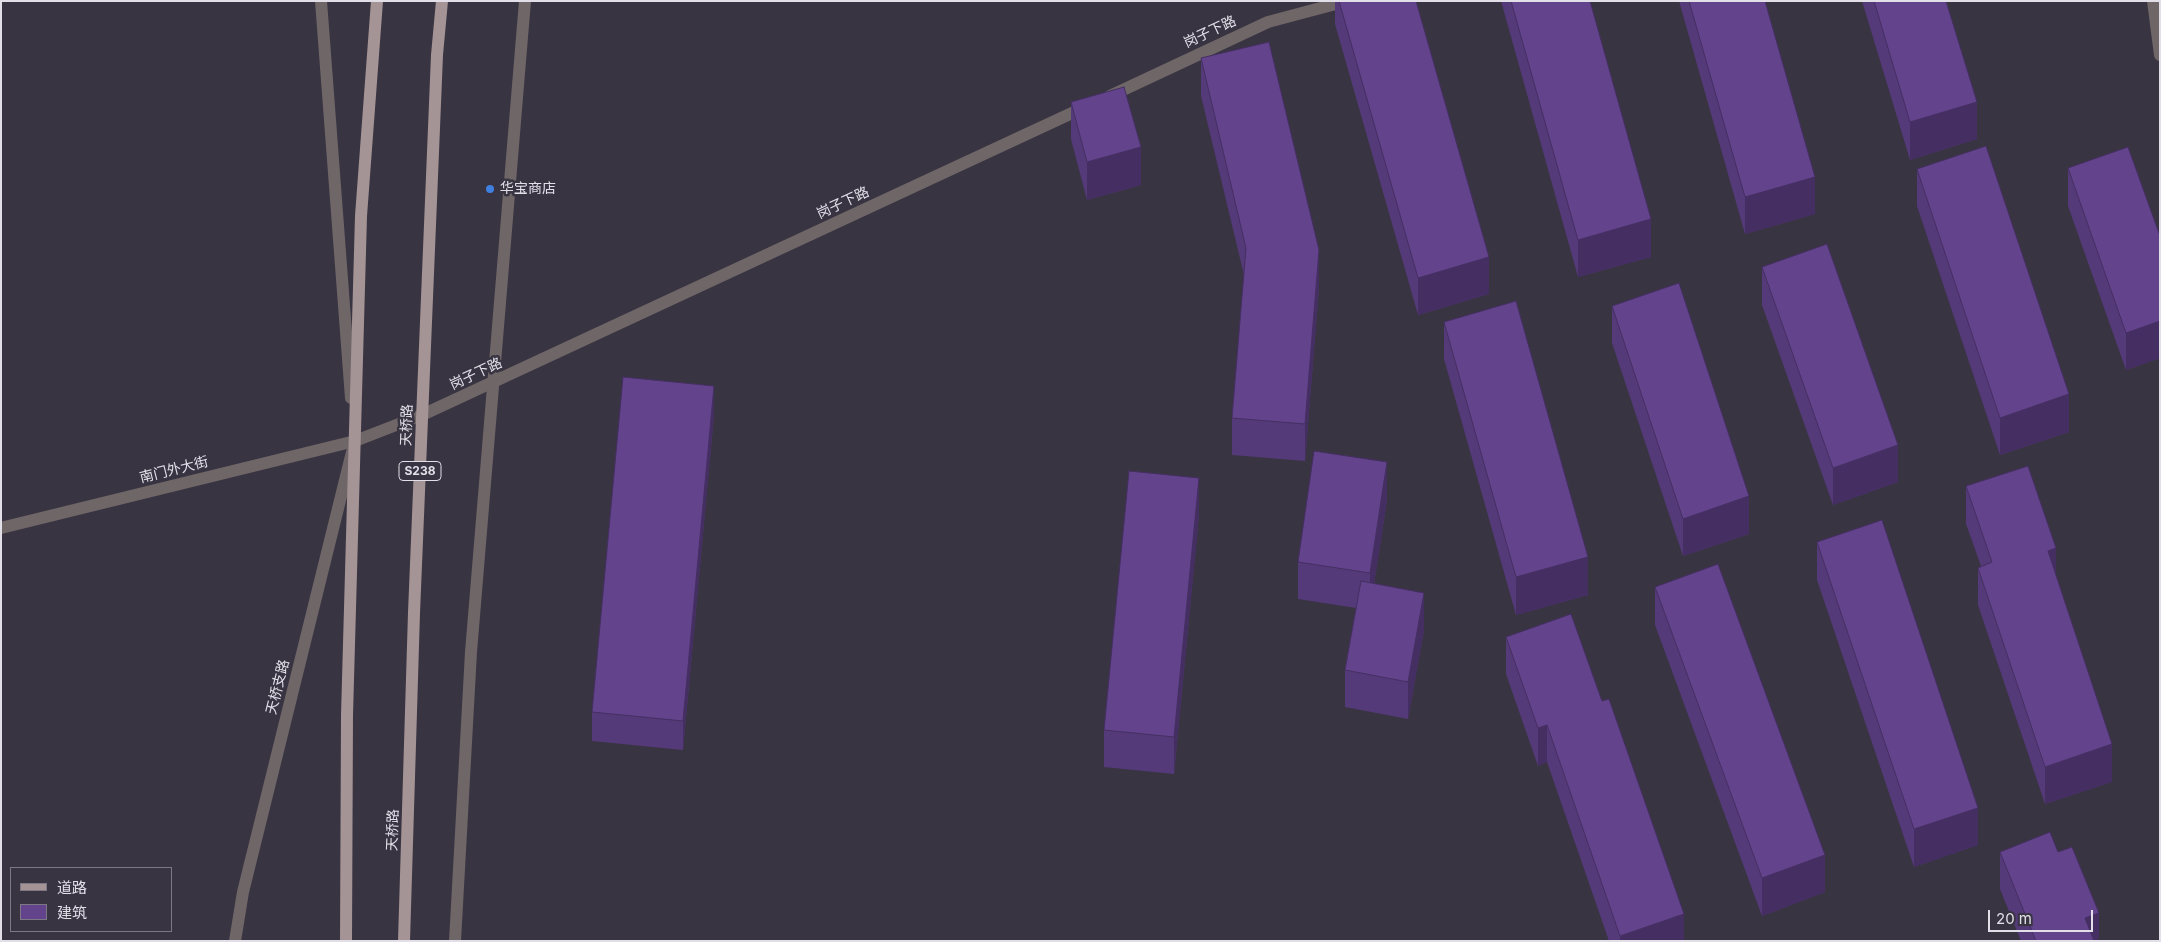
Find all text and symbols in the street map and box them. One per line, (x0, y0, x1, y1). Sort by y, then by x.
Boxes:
street label: 岗子下路 (1181, 13, 1239, 51)
place label: 华宝商店 (500, 181, 556, 197)
marker: 华宝商店 (484, 183, 496, 195)
street label: 岗子下路 (814, 184, 872, 222)
street label: 岗子下路 (447, 355, 505, 393)
street label: 天桥路 (398, 404, 416, 446)
street label: 南门外大街 (138, 453, 210, 487)
road number: S238 (399, 462, 441, 481)
street label: 天桥支路 (263, 658, 293, 716)
street label: 天桥路 (384, 809, 402, 851)
legend (10, 867, 172, 932)
text: 道路 (57, 878, 87, 897)
scale bar (1991, 900, 2096, 932)
text: 建筑 (57, 903, 87, 922)
text: 20 m (1996, 909, 2032, 928)

